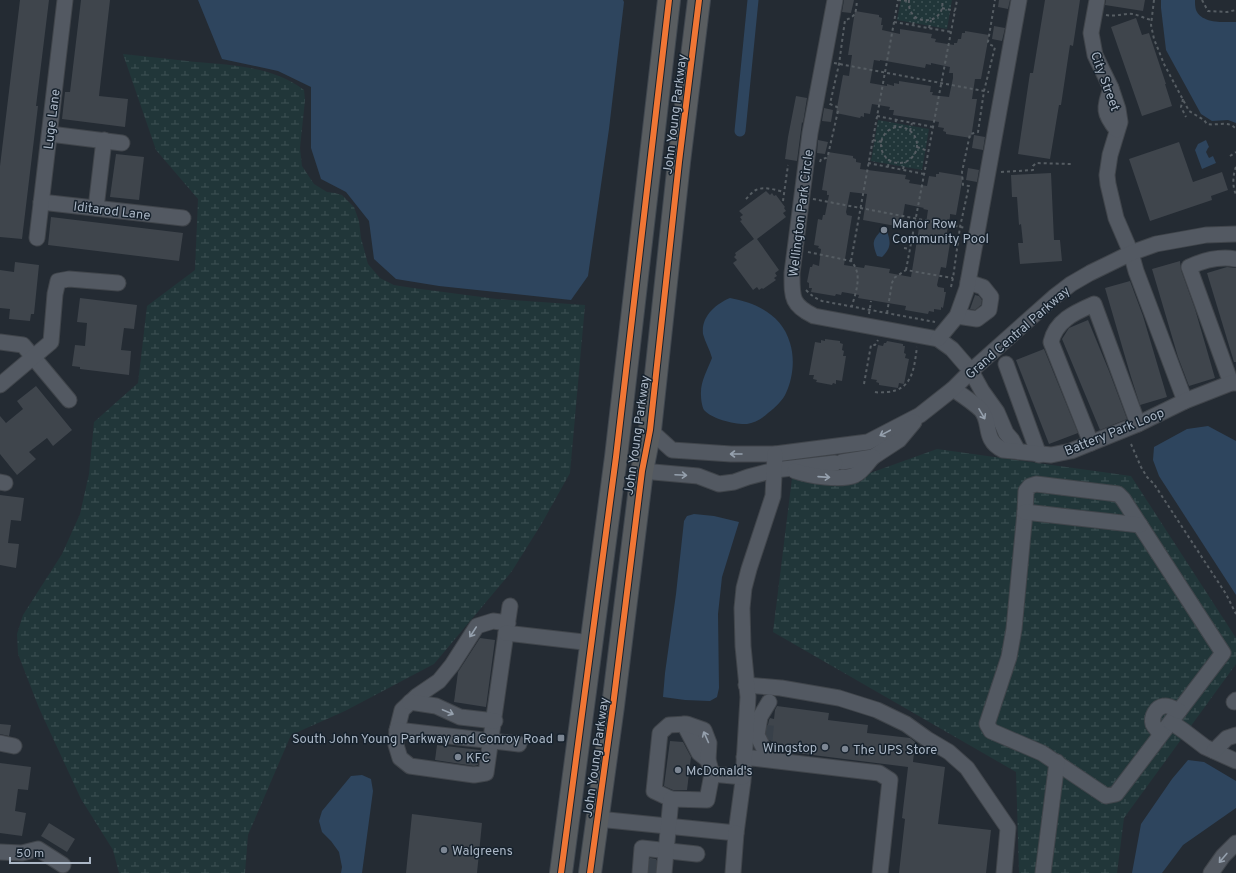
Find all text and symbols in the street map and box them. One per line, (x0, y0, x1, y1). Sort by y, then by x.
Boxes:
street label: City Street (1086, 50, 1122, 114)
street label: John Young Parkway (661, 53, 691, 175)
street label: Luge Lane (41, 88, 65, 150)
street label: Wellington Park Circle (786, 149, 818, 278)
street label: Iditarod Lane (72, 199, 151, 225)
place label: Manor Row Community Pool (892, 217, 989, 248)
marker: Manor Row Community Pool (879, 225, 889, 235)
street label: Grand Central Parkway (963, 284, 1074, 383)
street label: John Young Parkway (622, 374, 654, 496)
street label: Battery Park Loop (1063, 406, 1167, 460)
one-way arrow (978, 408, 986, 420)
one-way arrow (880, 430, 892, 437)
one-way arrow (730, 450, 743, 458)
one-way arrow (674, 471, 687, 478)
one-way arrow (817, 473, 830, 480)
one-way arrow (469, 626, 477, 637)
street label: John Young Parkway (581, 696, 613, 818)
one-way arrow (441, 708, 453, 716)
one-way arrow (702, 731, 709, 743)
place label: South John Young Parkway and Conroy Road (292, 732, 553, 748)
marker: South John Young Parkway and Conroy Road (556, 733, 566, 743)
place label: Wingstop (763, 741, 817, 757)
marker: Wingstop (820, 742, 830, 752)
place label: The UPS Store (853, 743, 937, 759)
marker: The UPS Store (840, 744, 850, 754)
place label: KFC (466, 751, 490, 767)
marker: KFC (453, 752, 463, 762)
place label: McDonald's (686, 764, 753, 780)
marker: McDonald's (673, 765, 683, 775)
scale bar (10, 839, 90, 865)
place label: Walgreens (452, 844, 513, 860)
marker: Walgreens (439, 845, 449, 855)
text: 50 m (16, 846, 44, 862)
one-way arrow (1218, 852, 1227, 863)

